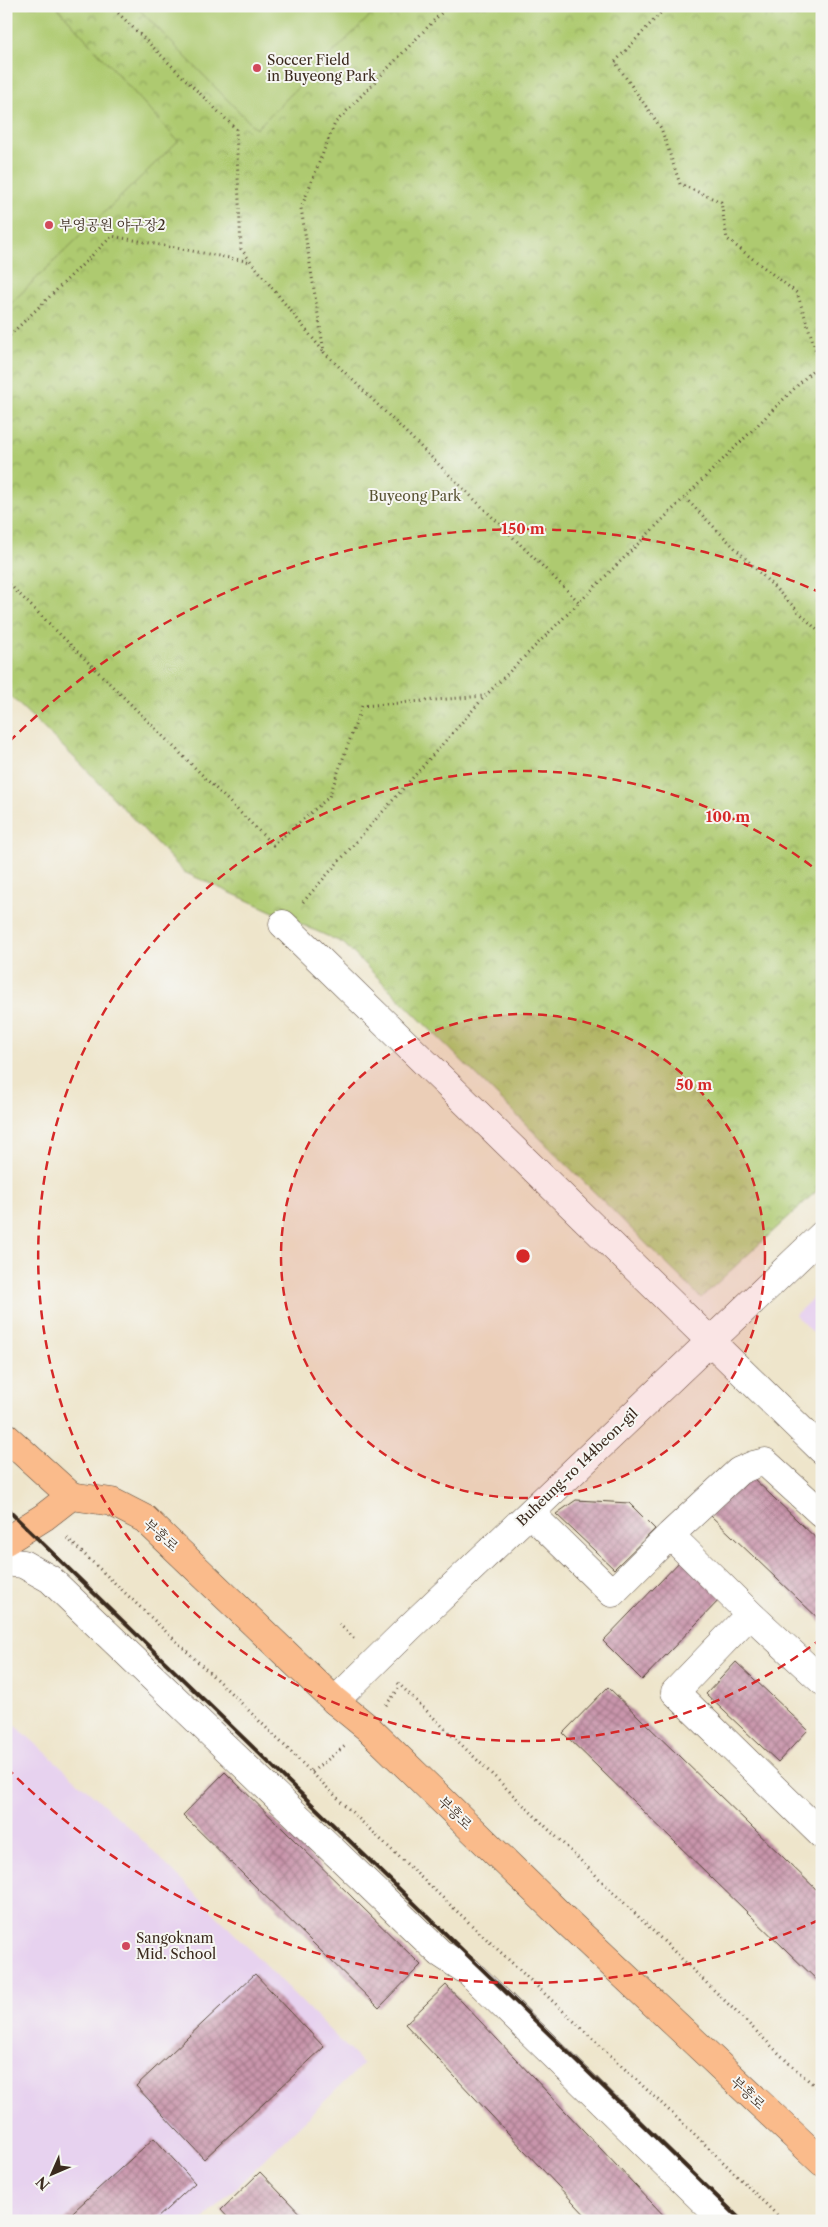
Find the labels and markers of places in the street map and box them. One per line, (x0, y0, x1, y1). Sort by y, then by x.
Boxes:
place label: Soccer Field in Buyeong Park (267, 51, 377, 85)
marker: Soccer Field in Buyeong Park (251, 62, 263, 74)
place label: 부영공원 야구장2 (59, 216, 165, 234)
marker: 부영공원 야구장2 (43, 219, 55, 231)
centre of rings (514, 1247, 532, 1265)
place label: Sangoknam Mid. School (136, 1929, 216, 1963)
marker: Sangoknam Mid. School (120, 1940, 132, 1952)

